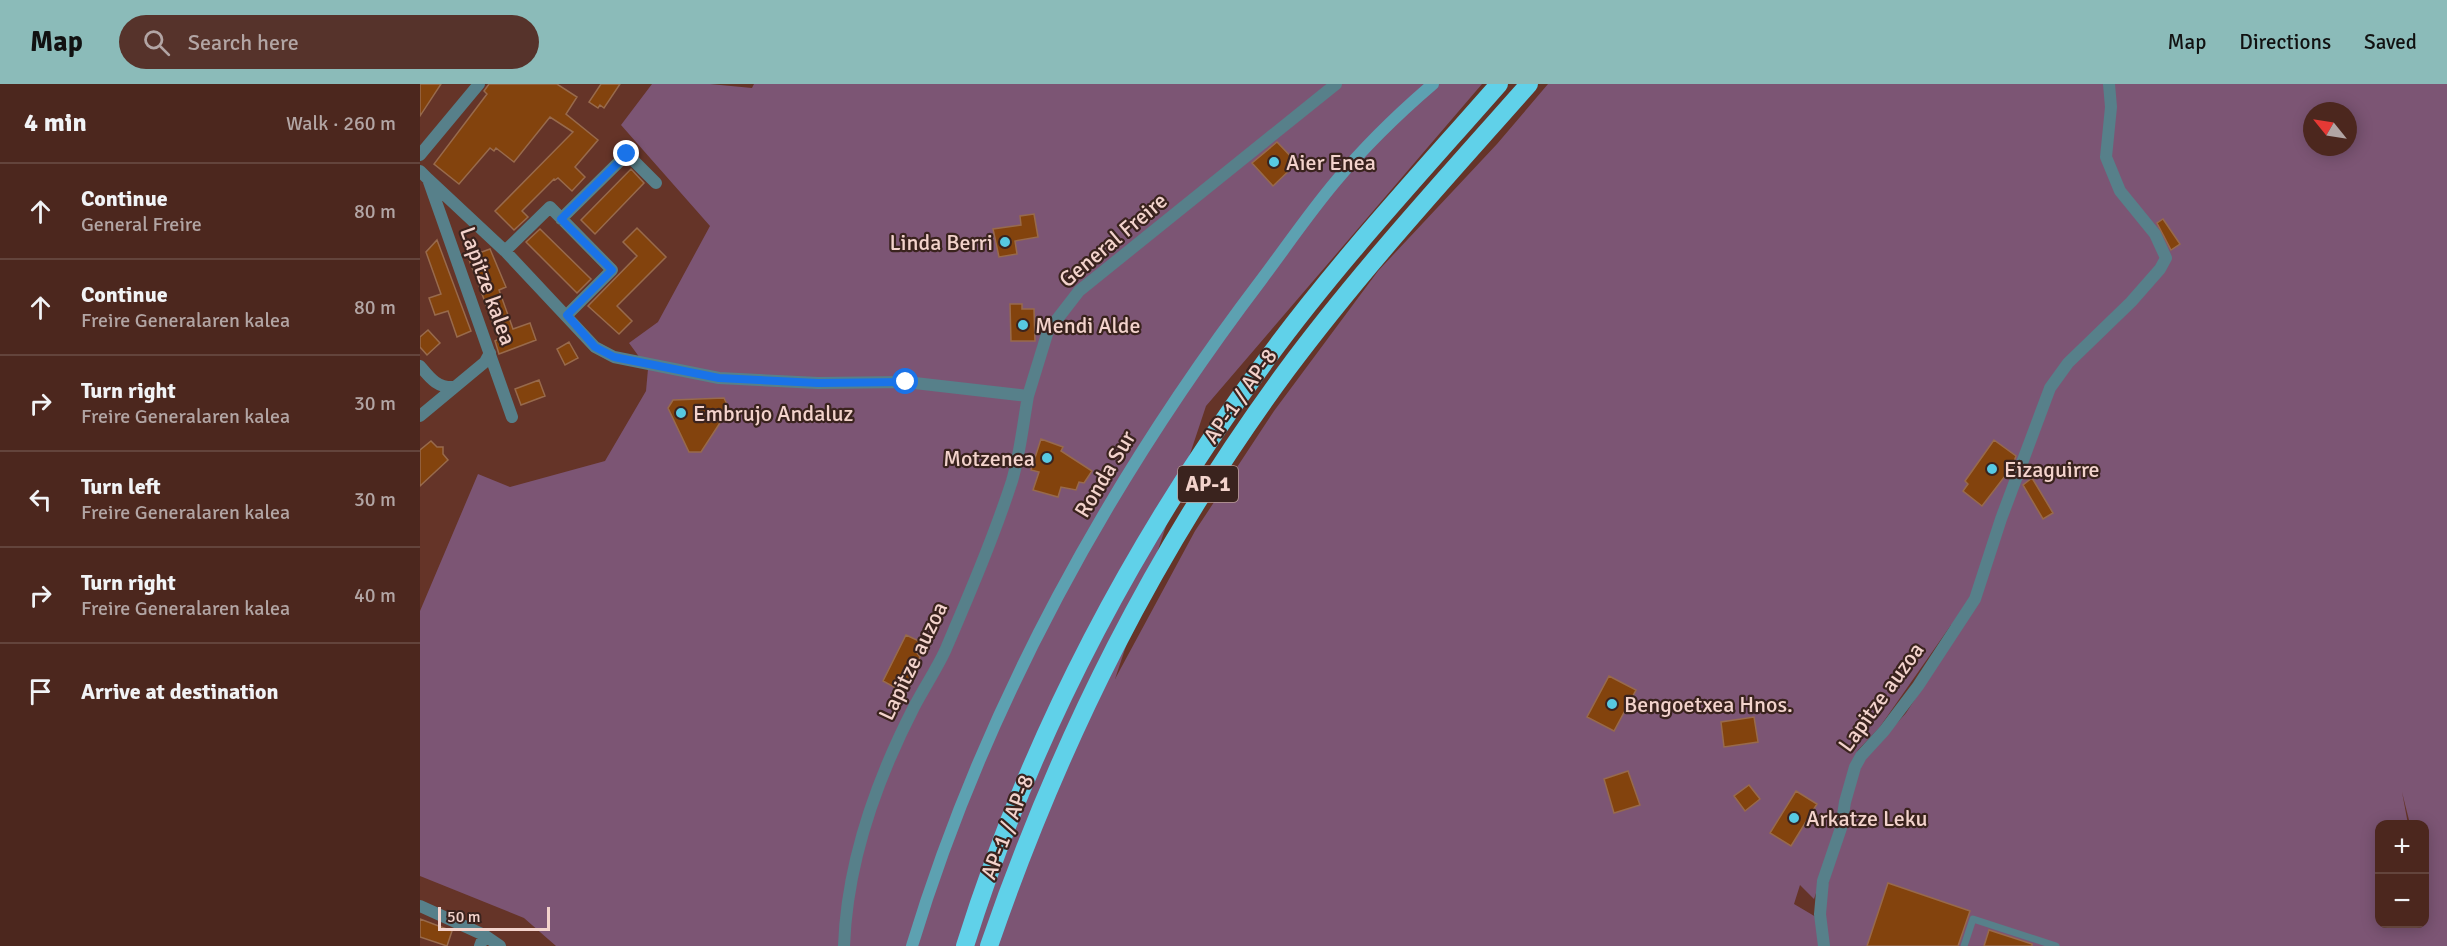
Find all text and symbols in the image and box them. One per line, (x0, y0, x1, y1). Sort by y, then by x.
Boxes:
search box (119, 15, 539, 69)
text: Map (30, 25, 83, 59)
icon: search (140, 26, 173, 59)
text: Search here (188, 29, 299, 56)
text: Map (2168, 29, 2206, 55)
text: Directions (2239, 29, 2331, 55)
text: Saved (2364, 29, 2417, 55)
north arrow (2303, 102, 2357, 156)
text: 4 min (24, 107, 87, 139)
text: Walk · 260 m (286, 111, 396, 136)
route end (613, 140, 639, 166)
place label: Aier Enea (1286, 149, 1376, 176)
marker: Aier Enea (1267, 155, 1281, 169)
text: Continue (81, 185, 168, 212)
street label: General Freire (1053, 187, 1173, 293)
icon: ahead (24, 195, 57, 228)
text: 80 m (354, 199, 396, 224)
text: General Freire (81, 212, 202, 237)
street label: Lapitze kalea (454, 223, 522, 349)
place label: Linda Berri (889, 229, 993, 256)
marker: Linda Berri (998, 235, 1012, 249)
text: Continue (81, 281, 168, 308)
icon: ahead (24, 291, 57, 324)
text: 80 m (354, 295, 396, 320)
text: Freire Generalaren kalea (81, 308, 290, 333)
place label: Mendi Alde (1035, 312, 1140, 339)
marker: Mendi Alde (1016, 318, 1030, 332)
street label: AP-1 / AP-8 (1197, 343, 1283, 449)
route start (892, 368, 918, 394)
text: Turn right (81, 377, 176, 404)
icon: right (24, 387, 57, 420)
text: 30 m (354, 391, 396, 416)
place label: Embrujo Andaluz (693, 400, 854, 427)
text: Freire Generalaren kalea (81, 404, 290, 429)
marker: Embrujo Andaluz (674, 406, 688, 420)
street label: Ronda Sur (1069, 426, 1141, 522)
place label: Motzenea (943, 445, 1035, 472)
marker: Motzenea (1040, 451, 1054, 465)
place label: Eizaguirre (2004, 456, 2100, 483)
marker: Eizaguirre (1985, 462, 1999, 476)
road number: AP-1 (1178, 466, 1238, 502)
text: Turn left (81, 473, 161, 500)
icon: left (24, 483, 57, 516)
text: 30 m (354, 487, 396, 512)
text: Freire Generalaren kalea (81, 500, 290, 525)
text: Turn right (81, 569, 176, 596)
icon: right (24, 579, 57, 612)
text: 40 m (354, 583, 396, 608)
text: Freire Generalaren kalea (81, 596, 290, 621)
street label: Lapitze auzoa (873, 597, 953, 725)
street label: Lapitze auzoa (1832, 637, 1930, 757)
icon: arrive (24, 675, 57, 708)
text: Arrive at destination (81, 678, 278, 705)
place label: Bengoetxea Hnos. (1624, 691, 1793, 718)
marker: Bengoetxea Hnos. (1605, 697, 1619, 711)
street label: AP-1 / AP-8 (975, 771, 1039, 883)
place label: Arkatze Leku (1806, 805, 1928, 832)
marker: Arkatze Leku (1787, 811, 1801, 825)
map controls (2375, 820, 2429, 928)
button: + (2375, 820, 2429, 874)
button: − (2375, 874, 2429, 928)
scale bar (438, 904, 550, 932)
text: 50 m (447, 907, 481, 927)

